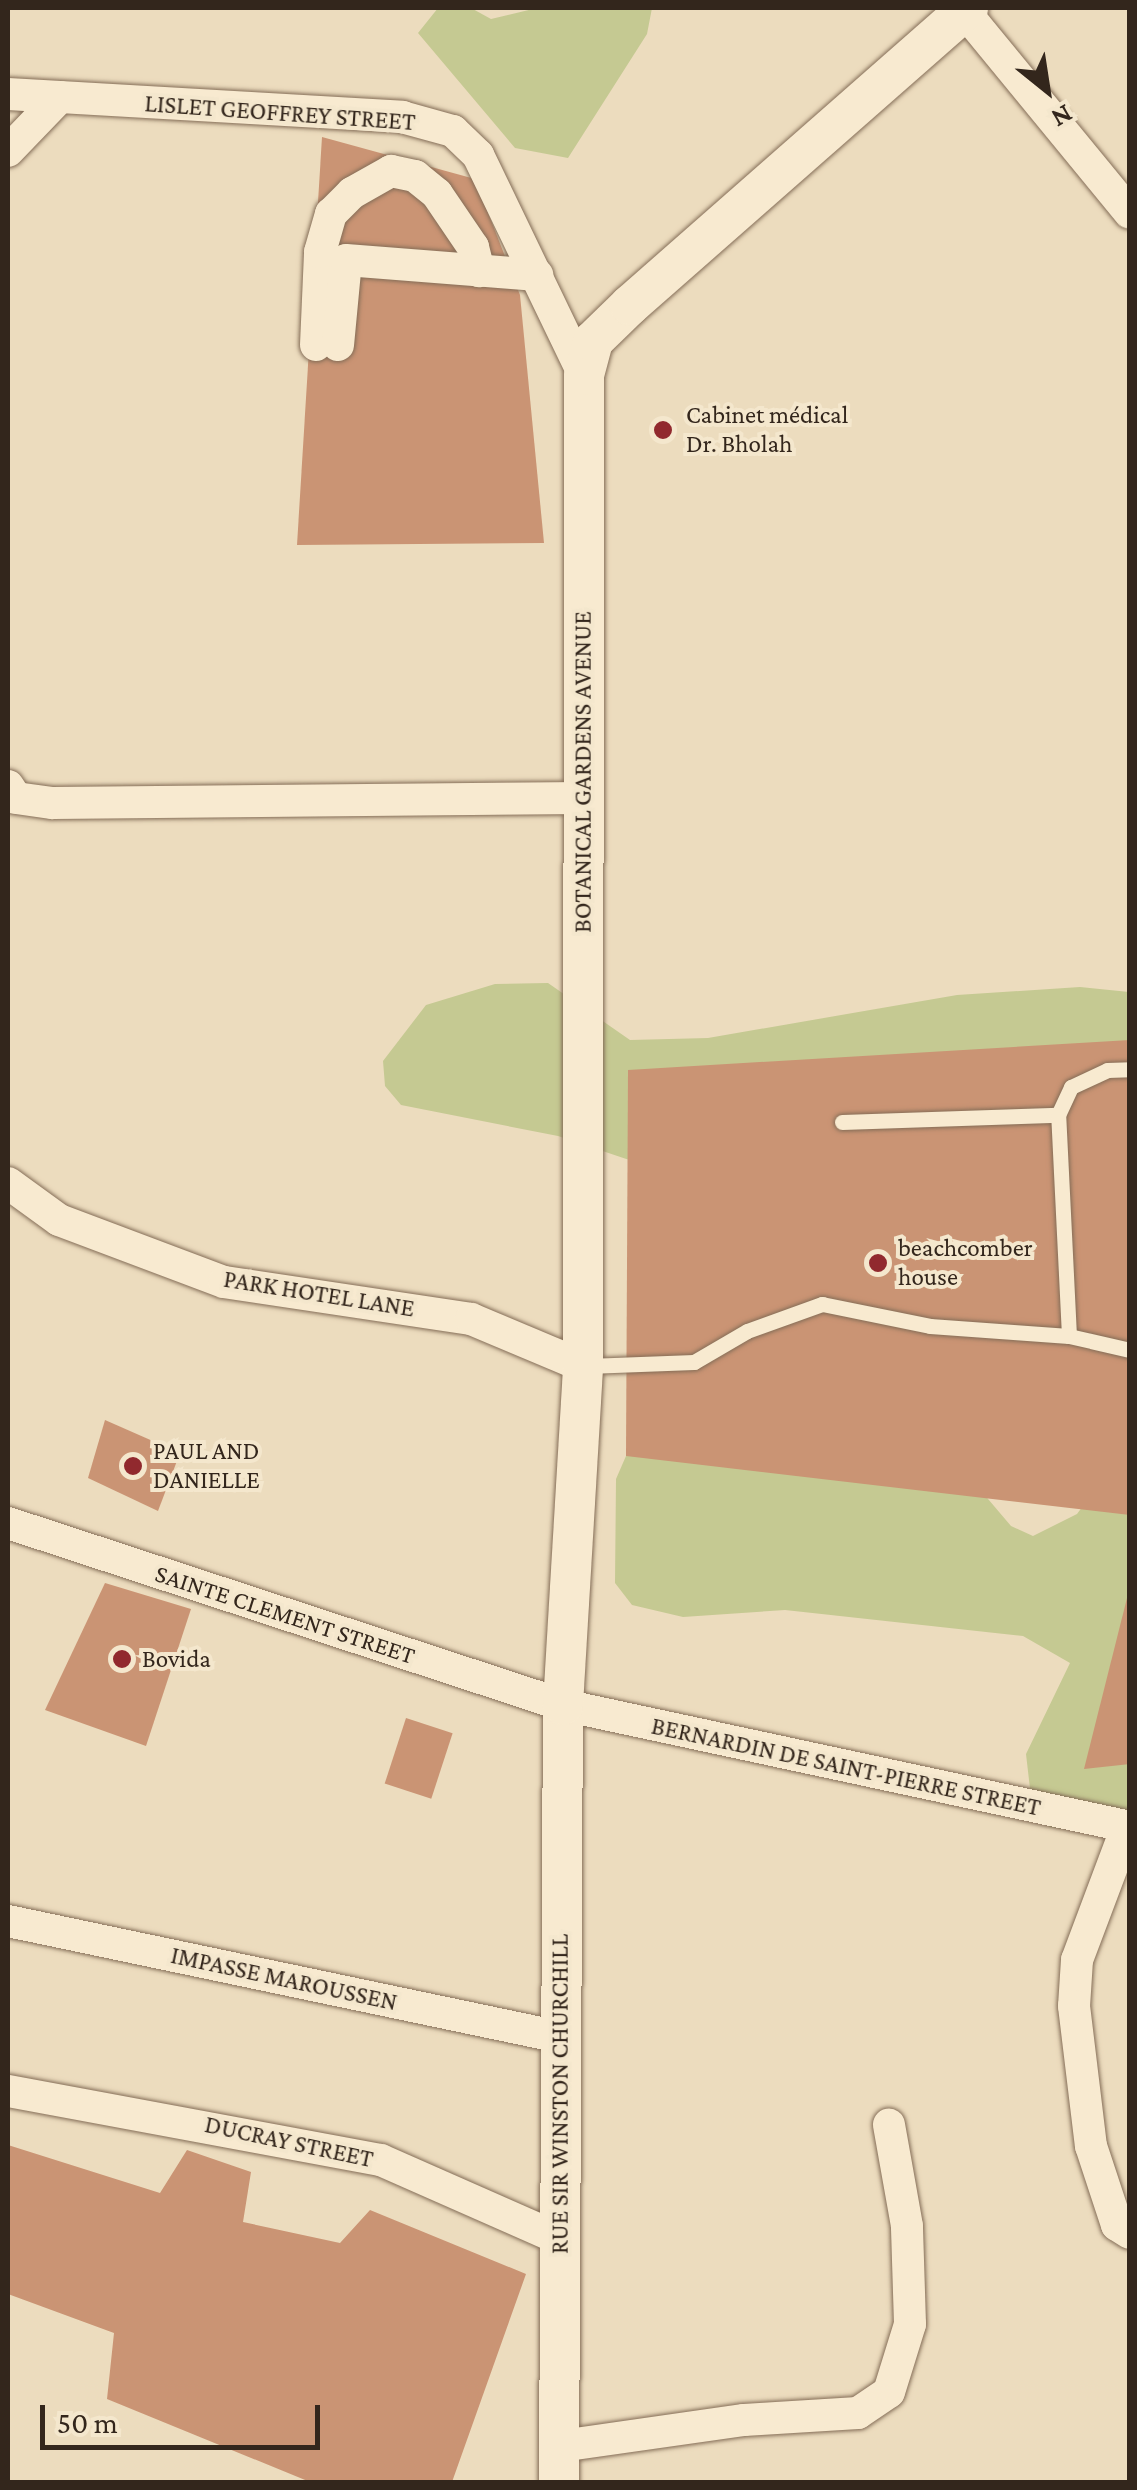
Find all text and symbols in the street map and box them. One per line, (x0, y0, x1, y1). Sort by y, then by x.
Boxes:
north arrow (997, 40, 1097, 140)
street label: LISLET GEOFFREY STREET (144, 89, 416, 137)
text: N (1046, 98, 1078, 135)
place label: Cabinet médical Dr. Bholah (686, 401, 848, 460)
marker: Cabinet médical Dr. Bholah (650, 417, 676, 443)
street label: BOTANICAL GARDENS AVENUE (568, 611, 598, 933)
place label: beachcomber house (898, 1234, 1033, 1293)
marker: beachcomber house (867, 1252, 889, 1274)
street label: PARK HOTEL LANE (221, 1264, 417, 1324)
place label: PAUL AND DANIELLE (153, 1437, 260, 1496)
marker: PAUL AND DANIELLE (122, 1455, 144, 1477)
street label: SAINTE CLEMENT STREET (151, 1559, 419, 1671)
place label: Bovida (142, 1644, 211, 1674)
marker: Bovida (111, 1648, 133, 1670)
street label: BERNARDIN DE SAINT-PIERRE STREET (649, 1711, 1043, 1823)
street label: RUE SIR WINSTON CHURCHILL (545, 1934, 575, 2254)
street label: IMPASSE MAROUSSEN (168, 1940, 400, 2018)
street label: DUCRAY STREET (202, 2109, 376, 2175)
scale bar (45, 2385, 325, 2447)
text: 50 m (57, 2406, 118, 2439)

